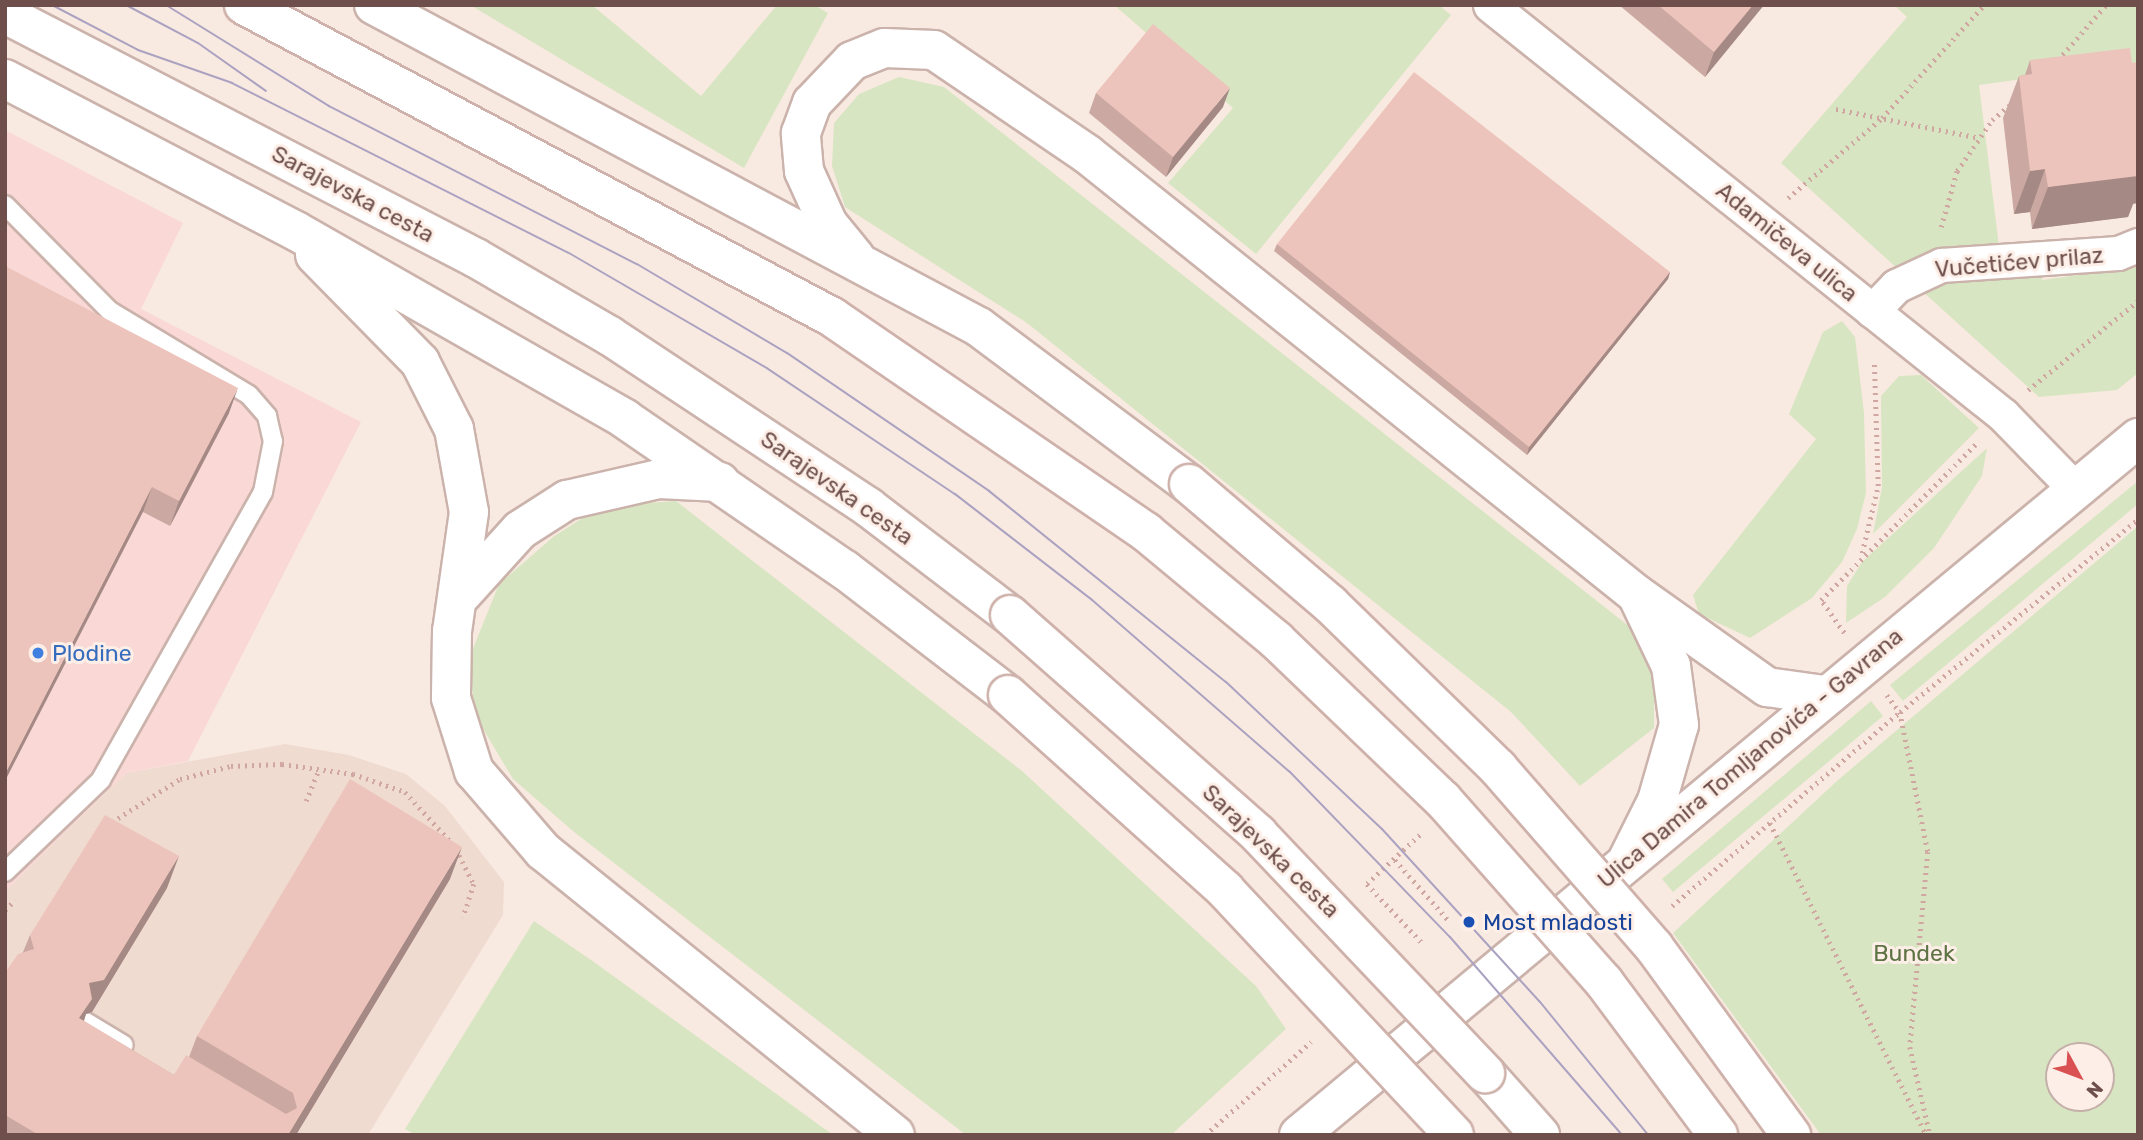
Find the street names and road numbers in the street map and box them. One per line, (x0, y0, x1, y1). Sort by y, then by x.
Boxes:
street label: Sarajevska cesta (267, 140, 439, 248)
street label: Adamičeva ulica (1711, 177, 1863, 307)
street label: Vučetićev prilaz (1933, 241, 2105, 283)
street label: Sarajevska cesta (755, 425, 919, 551)
street label: Ulica Damira Tomljanovića - Gavrana (1592, 622, 1908, 894)
street label: Sarajevska cesta (1197, 779, 1345, 923)

